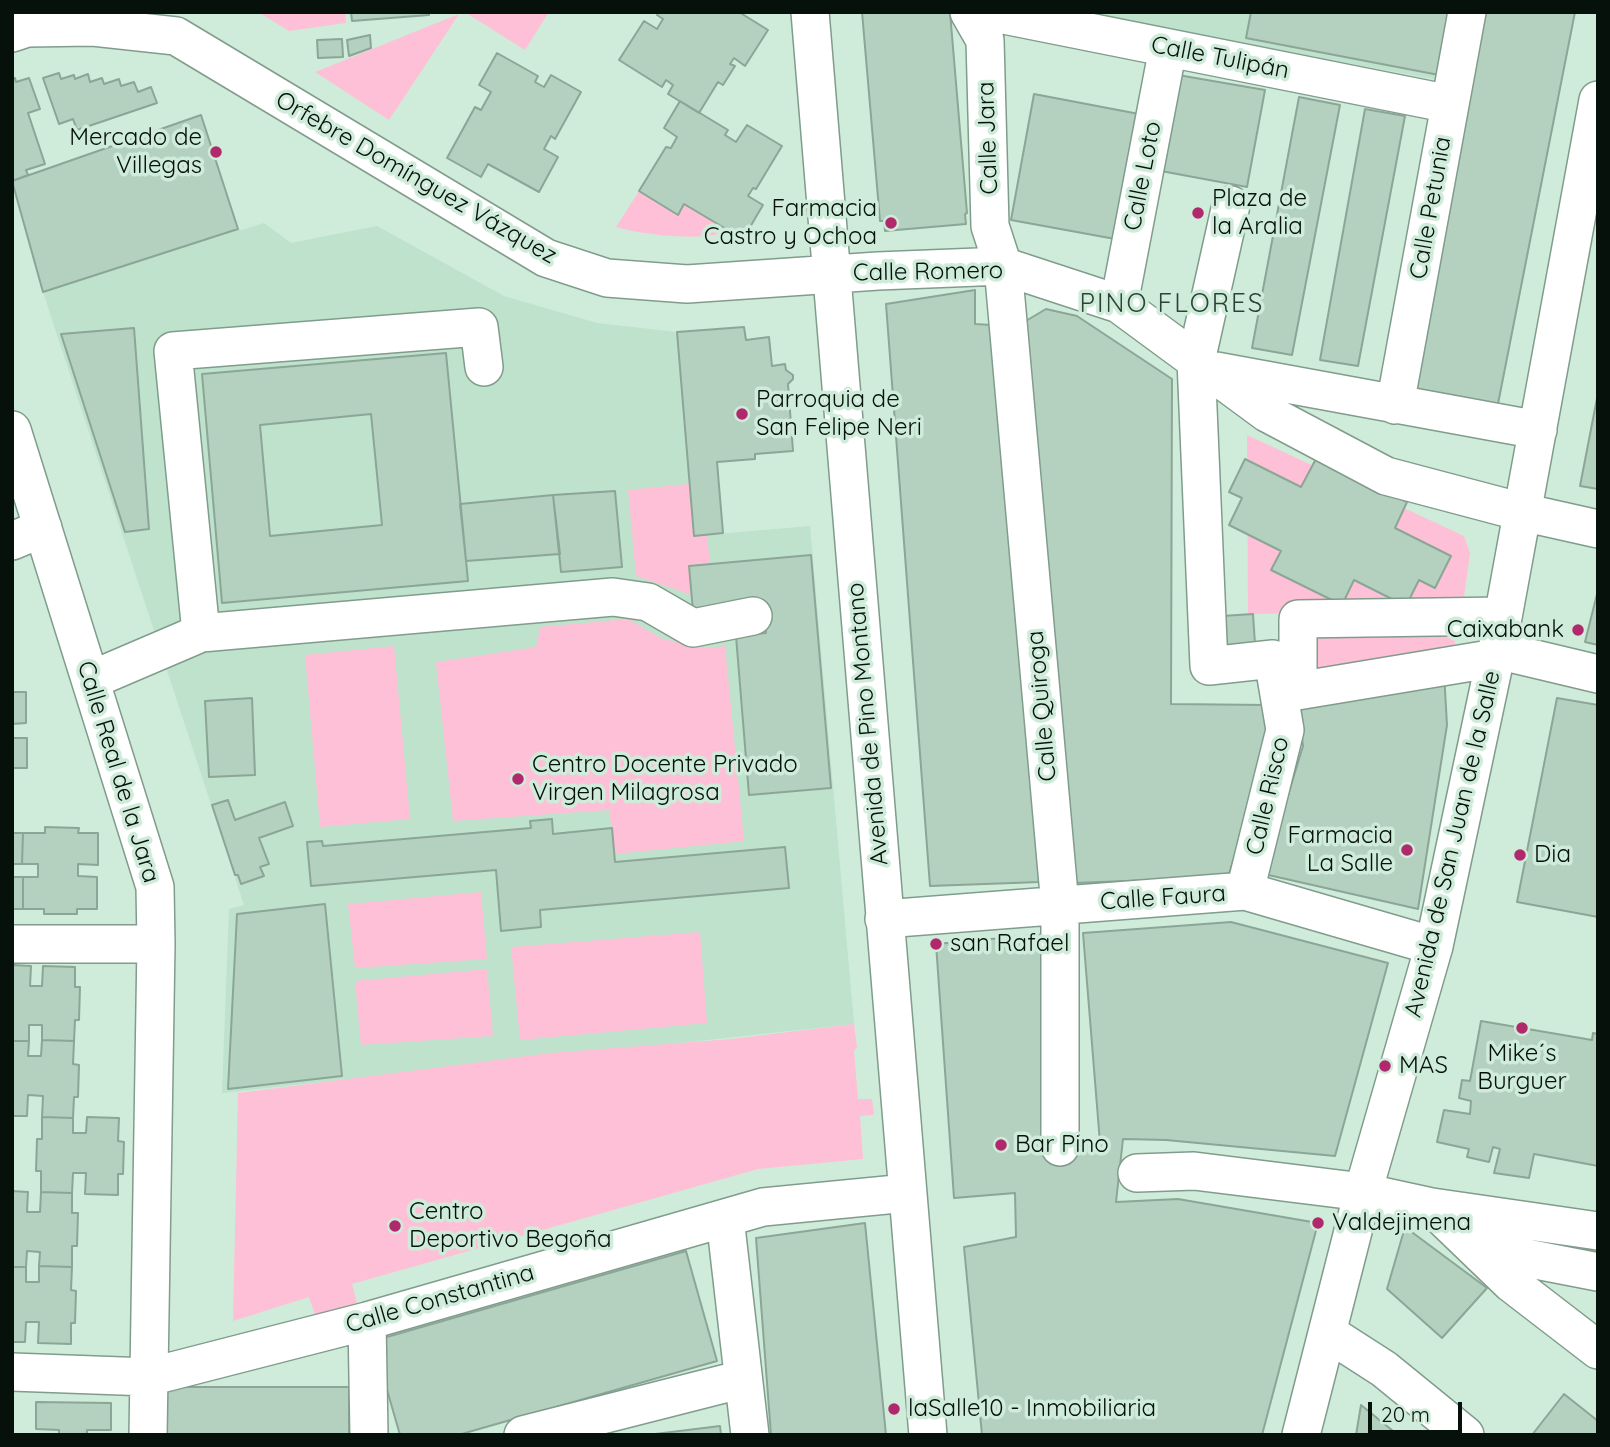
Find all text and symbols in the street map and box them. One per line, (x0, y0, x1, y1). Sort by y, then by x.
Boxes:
street label: Calle Tulipán (1149, 31, 1291, 85)
street label: Calle Jara (972, 81, 1004, 195)
street label: Orfebre Domínguez Vázquez (270, 86, 562, 270)
street label: Calle Loto (1118, 119, 1168, 233)
place label: Mercado de Villegas (69, 124, 202, 180)
street label: Calle Petunia (1404, 135, 1458, 281)
marker: Mercado de Villegas (208, 144, 224, 160)
place label: Plaza de la Aralia (1212, 185, 1307, 241)
place label: Farmacia Castro y Ochoa (704, 195, 877, 251)
marker: Plaza de la Aralia (1190, 205, 1206, 221)
marker: Farmacia Castro y Ochoa (883, 215, 899, 231)
street label: Calle Romero (853, 256, 1003, 288)
district label: PINO FLORES (1081, 288, 1263, 320)
place label: Parroquia de San Felipe Neri (756, 386, 922, 442)
marker: Parroquia de San Felipe Neri (734, 406, 750, 422)
street label: Avenida de Pino Montano (841, 581, 895, 867)
place label: Caixabank (1447, 616, 1564, 644)
marker: Caixabank (1570, 622, 1586, 638)
street label: Calle Quiroga (1021, 629, 1063, 783)
street label: Calle Real de la Jara (71, 658, 165, 886)
street label: Avenida de San Juan de la Salle (1399, 668, 1507, 1020)
street label: Calle Risco (1240, 734, 1296, 858)
place label: Centro Docente Privado Virgen Milagrosa (532, 751, 798, 807)
marker: Centro Docente Privado Virgen Milagrosa (510, 771, 526, 787)
place label: Farmacia La Salle (1288, 822, 1393, 878)
place label: Dia (1534, 841, 1571, 869)
marker: Farmacia La Salle (1399, 842, 1415, 858)
marker: Dia (1512, 847, 1528, 863)
street label: Calle Faura (1099, 879, 1227, 917)
place label: san Rafael (950, 930, 1069, 958)
marker: san Rafael (928, 936, 944, 952)
marker: Mike´s Burguer (1514, 1020, 1530, 1036)
place label: Mike´s Burguer (1477, 1040, 1567, 1096)
place label: MAS (1399, 1052, 1448, 1080)
marker: MAS (1377, 1058, 1393, 1074)
place label: Bar Pino (1015, 1131, 1109, 1159)
marker: Bar Pino (993, 1137, 1009, 1153)
place label: Centro Deportivo Begoña (409, 1198, 612, 1254)
place label: Valdejimena (1332, 1209, 1471, 1237)
marker: Valdejimena (1310, 1215, 1326, 1231)
marker: Centro Deportivo Begoña (387, 1218, 403, 1234)
street label: Calle Constantina (342, 1258, 538, 1340)
scale bar (1372, 1388, 1466, 1432)
place label: laSalle10 - Inmobiliaria (908, 1395, 1156, 1423)
marker: laSalle10 - Inmobiliaria (886, 1401, 902, 1417)
text: 20 m (1381, 1401, 1430, 1427)

